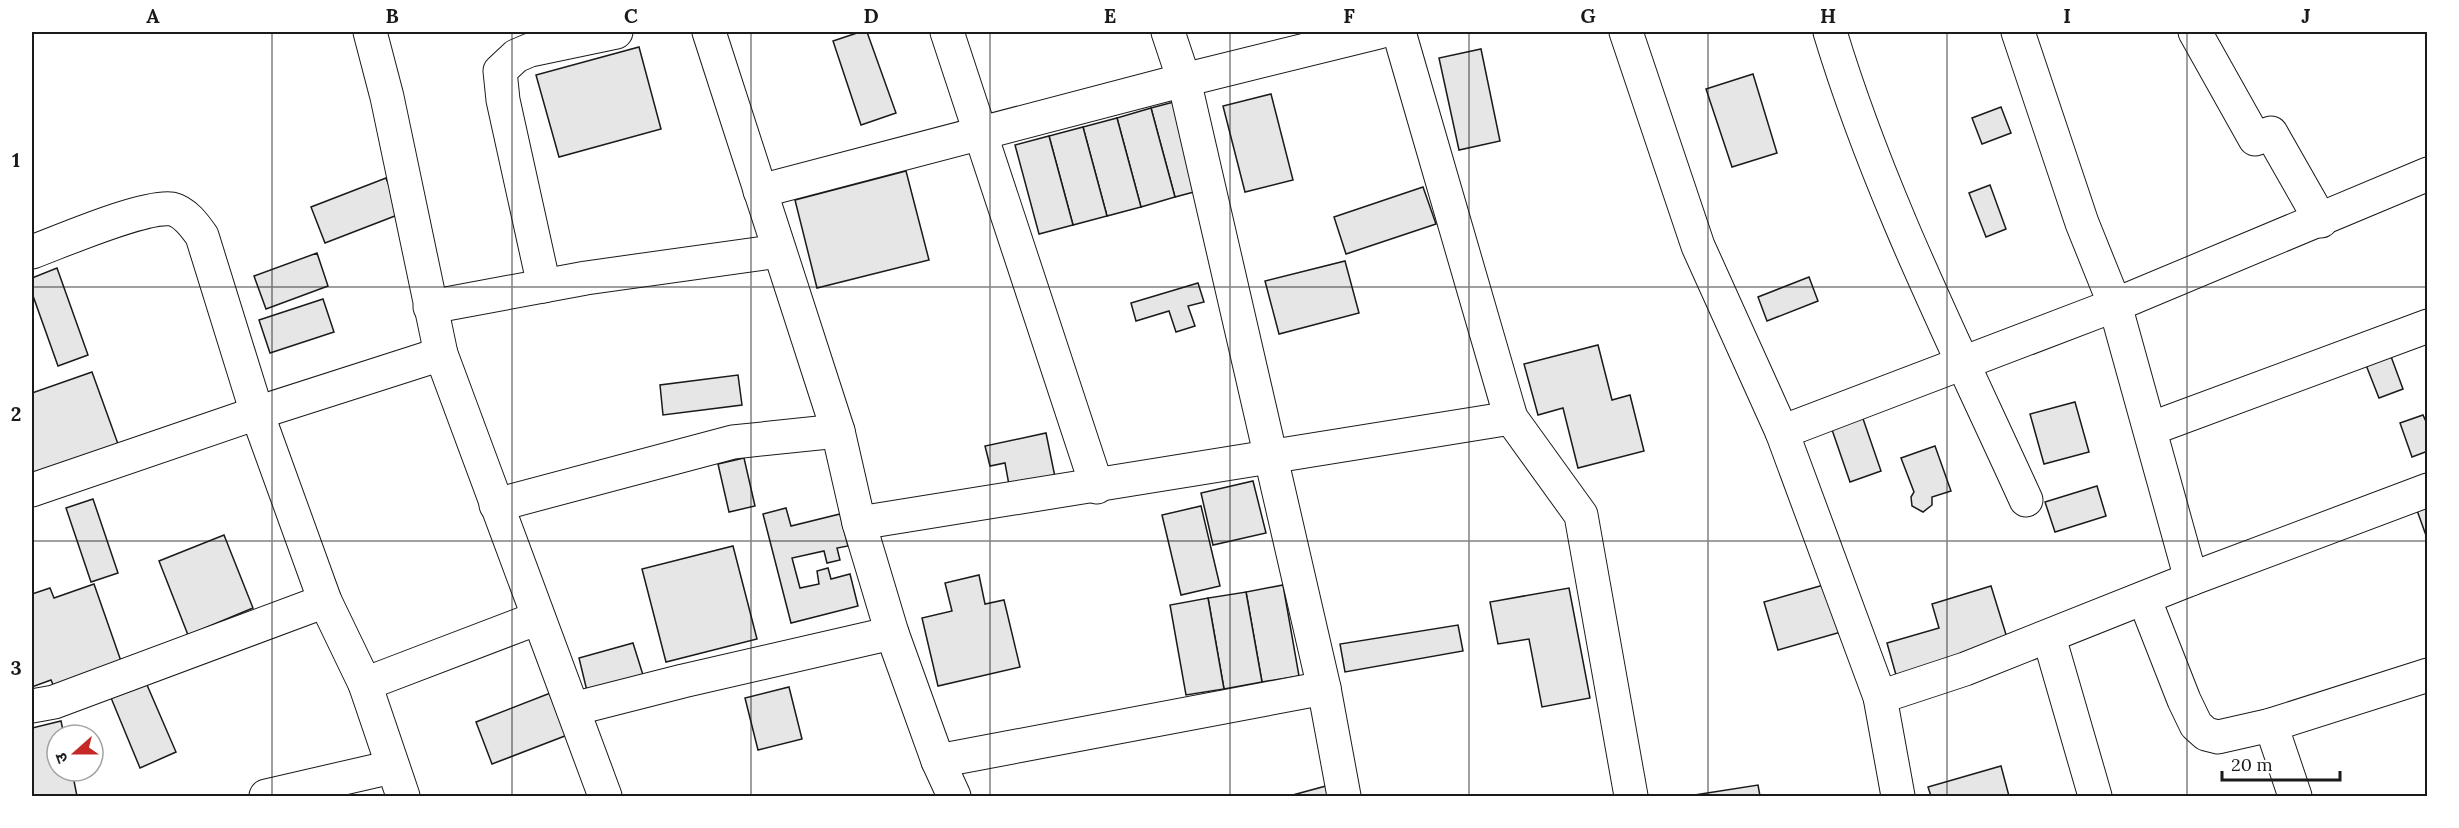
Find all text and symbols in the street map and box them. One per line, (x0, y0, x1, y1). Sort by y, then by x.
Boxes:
text: A (146, 3, 160, 28)
text: B (385, 3, 399, 28)
text: C (624, 3, 638, 28)
text: D (863, 3, 879, 28)
text: E (1104, 3, 1116, 28)
text: F (1343, 3, 1355, 28)
text: G (1580, 3, 1596, 28)
text: H (1820, 3, 1836, 28)
text: I (2063, 3, 2071, 28)
text: J (2301, 3, 2311, 28)
text: 1 (12, 147, 20, 172)
text: 2 (11, 401, 21, 426)
text: 3 (10, 655, 22, 680)
north arrow (45, 723, 105, 783)
scale bar (2222, 744, 2340, 782)
text: उ (50, 750, 72, 766)
text: 20 m (2231, 753, 2273, 776)

